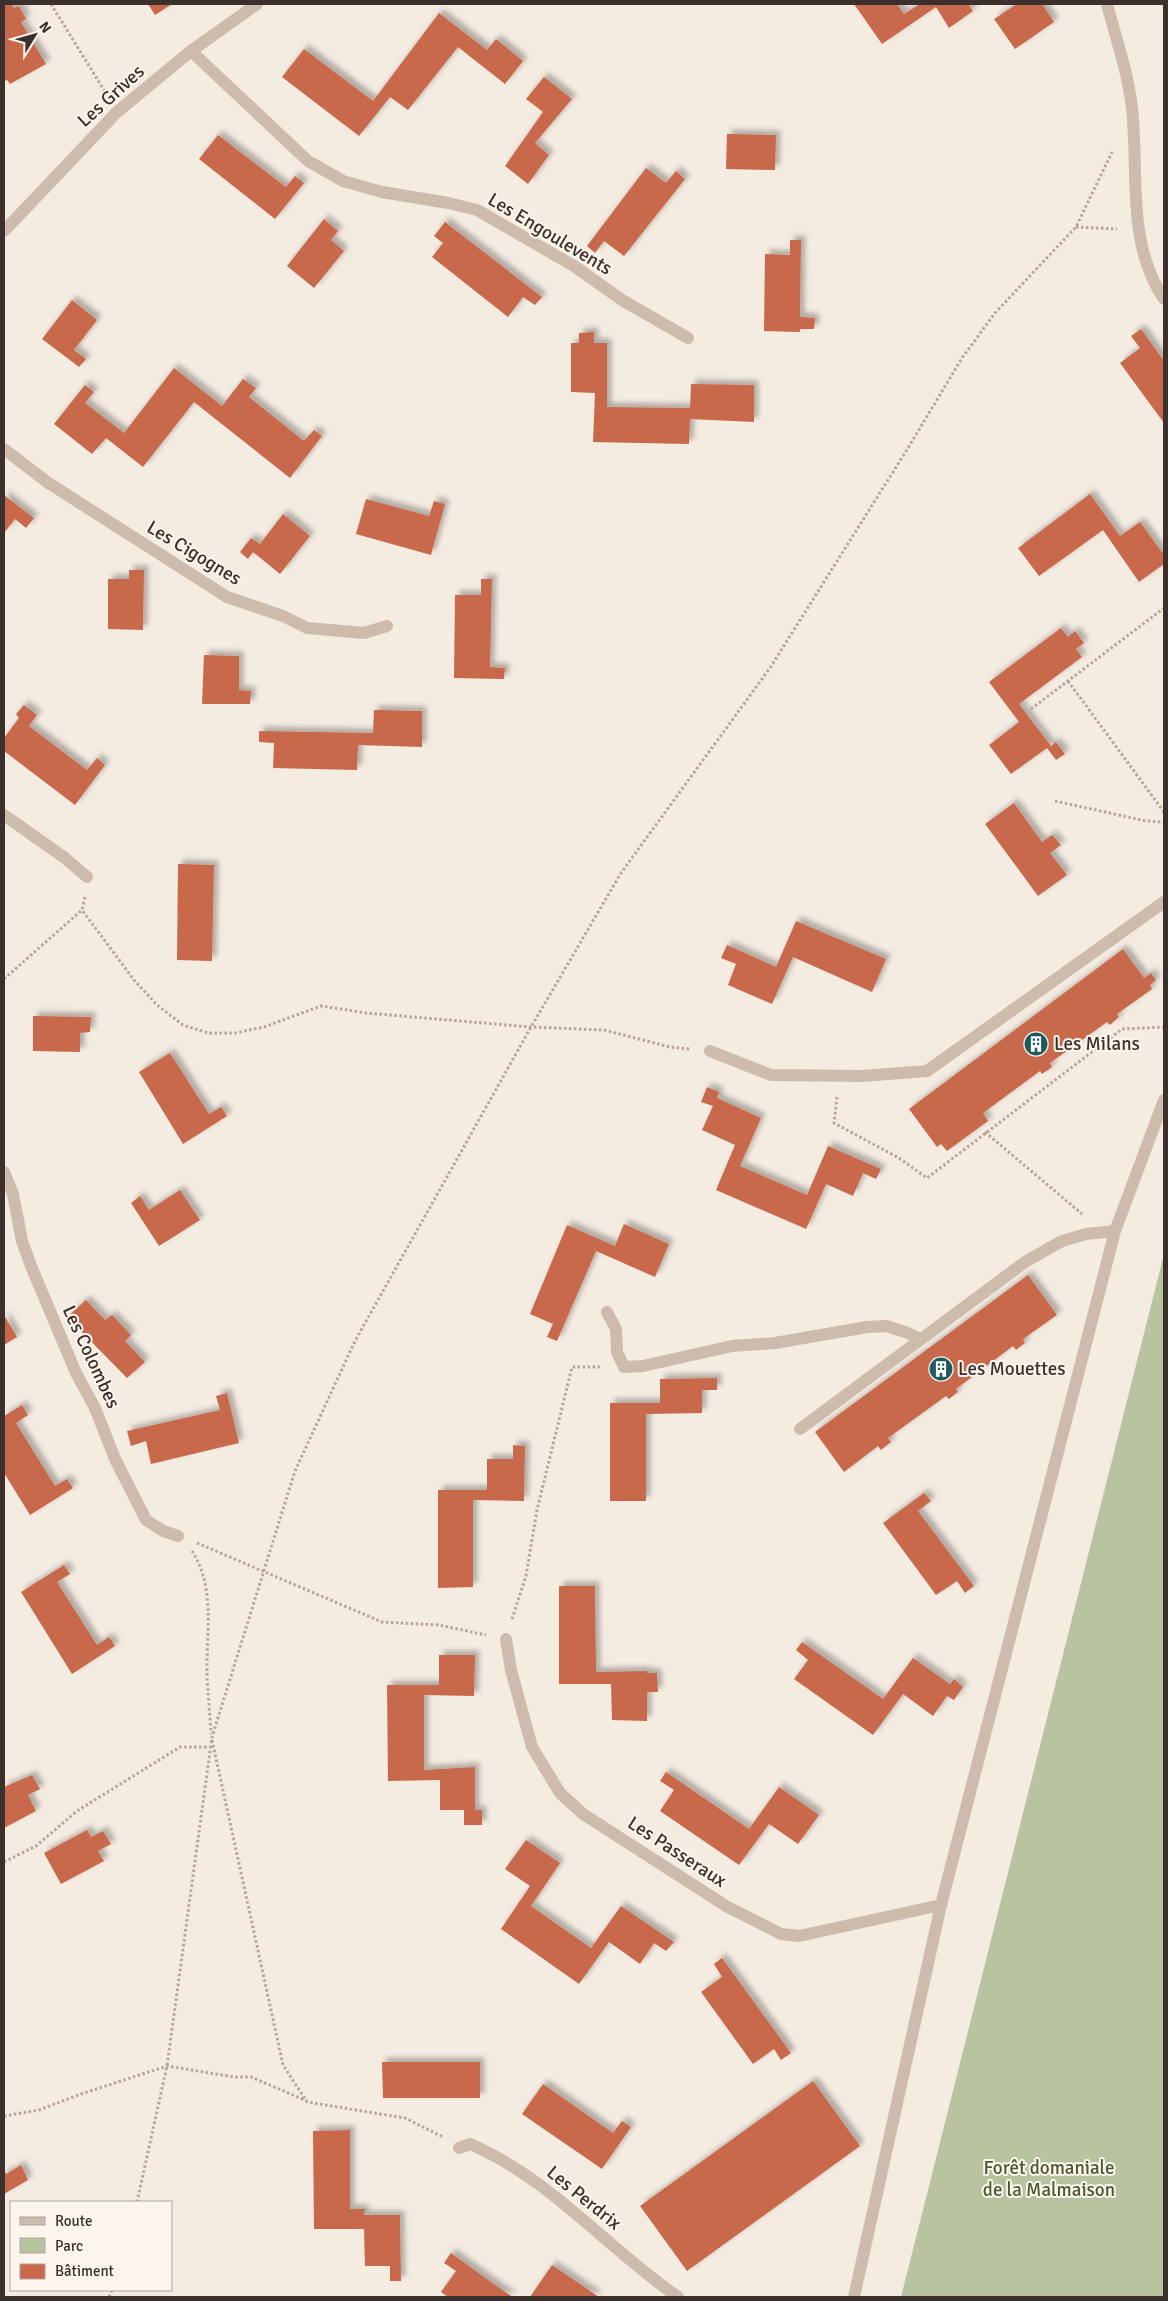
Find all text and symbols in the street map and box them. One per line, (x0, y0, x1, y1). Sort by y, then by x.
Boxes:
north arrow (10, 10, 60, 60)
text: N (35, 18, 55, 36)
street label: Les Grives (72, 60, 150, 132)
street label: Les Engoulevents (483, 187, 617, 281)
street label: Les Cigognes (142, 515, 246, 591)
building icon: Les Milans (1023, 1031, 1049, 1057)
place label: Les Milans (1054, 1032, 1140, 1056)
street label: Les Colombes (57, 1302, 125, 1412)
building icon: Les Mouettes (928, 1356, 954, 1382)
place label: Les Mouettes (958, 1357, 1065, 1381)
street label: Les Passeraux (623, 1811, 731, 1893)
park label: Forêt domaniale de la Malmaison (983, 2156, 1115, 2202)
street label: Les Perdrix (542, 2161, 626, 2236)
legend (10, 2201, 172, 2291)
text: Route (55, 2212, 92, 2230)
text: Parc (55, 2237, 83, 2255)
text: Bâtiment (55, 2262, 114, 2280)

